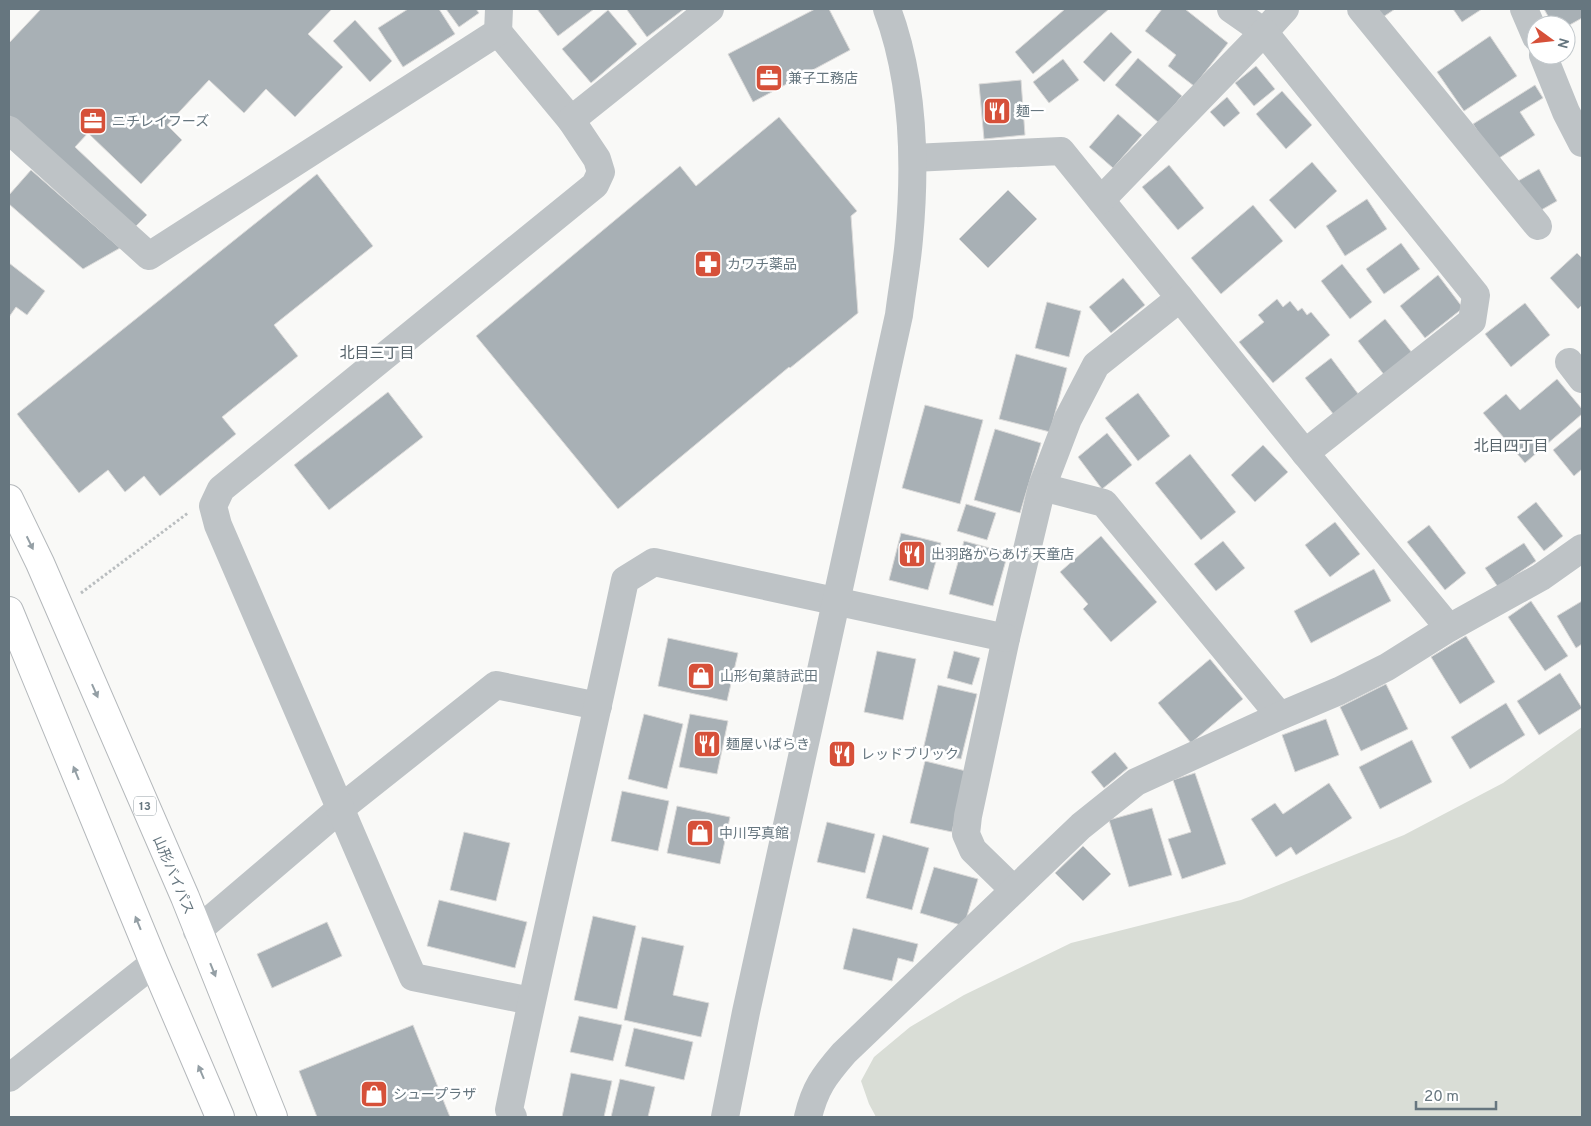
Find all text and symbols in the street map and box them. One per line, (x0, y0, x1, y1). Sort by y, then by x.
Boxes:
north arrow (1526, 15, 1576, 65)
text: N (1553, 36, 1572, 50)
office icon: 兼子工務店 (754, 63, 784, 93)
place label: 兼子工務店 (788, 71, 858, 88)
restaurant icon: 麺一 (982, 96, 1012, 126)
place label: 麺一 (1016, 104, 1044, 121)
office icon: ニチレイフーズ (78, 106, 108, 136)
place label: ニチレイフーズ (112, 113, 209, 131)
pharmacy icon: カワチ薬品 (693, 249, 723, 279)
place label: カワチ薬品 (727, 257, 797, 274)
district label: 北目三丁目 (339, 344, 415, 364)
district label: 北目四丁目 (1473, 437, 1549, 457)
one-way arrow (26, 535, 34, 550)
restaurant icon: 出羽路からあげ 天童店 (897, 539, 927, 569)
place label: 出羽路からあげ 天童店 (931, 547, 1074, 564)
shop icon: 山形旬菓詩武田 (686, 661, 716, 691)
place label: 山形旬菓詩武田 (720, 669, 818, 686)
one-way arrow (92, 684, 100, 698)
restaurant icon: 麺屋いばらき (692, 729, 722, 759)
place label: 麺屋いばらき (726, 737, 810, 754)
restaurant icon: レッドブリック (827, 739, 857, 769)
place label: レッドブリック (861, 746, 959, 764)
one-way arrow (71, 766, 79, 780)
road number: 13 (134, 796, 156, 816)
shop icon: 中川写真館 (685, 818, 715, 848)
place label: 中川写真館 (719, 826, 789, 843)
street label: 山形バイパス (148, 834, 197, 917)
one-way arrow (134, 915, 142, 930)
one-way arrow (209, 963, 217, 978)
one-way arrow (197, 1065, 205, 1079)
scale bar (1416, 1078, 1496, 1110)
shop icon: シュープラザ (359, 1079, 389, 1109)
place label: シュープラザ (393, 1087, 476, 1104)
text: 20 m (1424, 1088, 1459, 1107)

